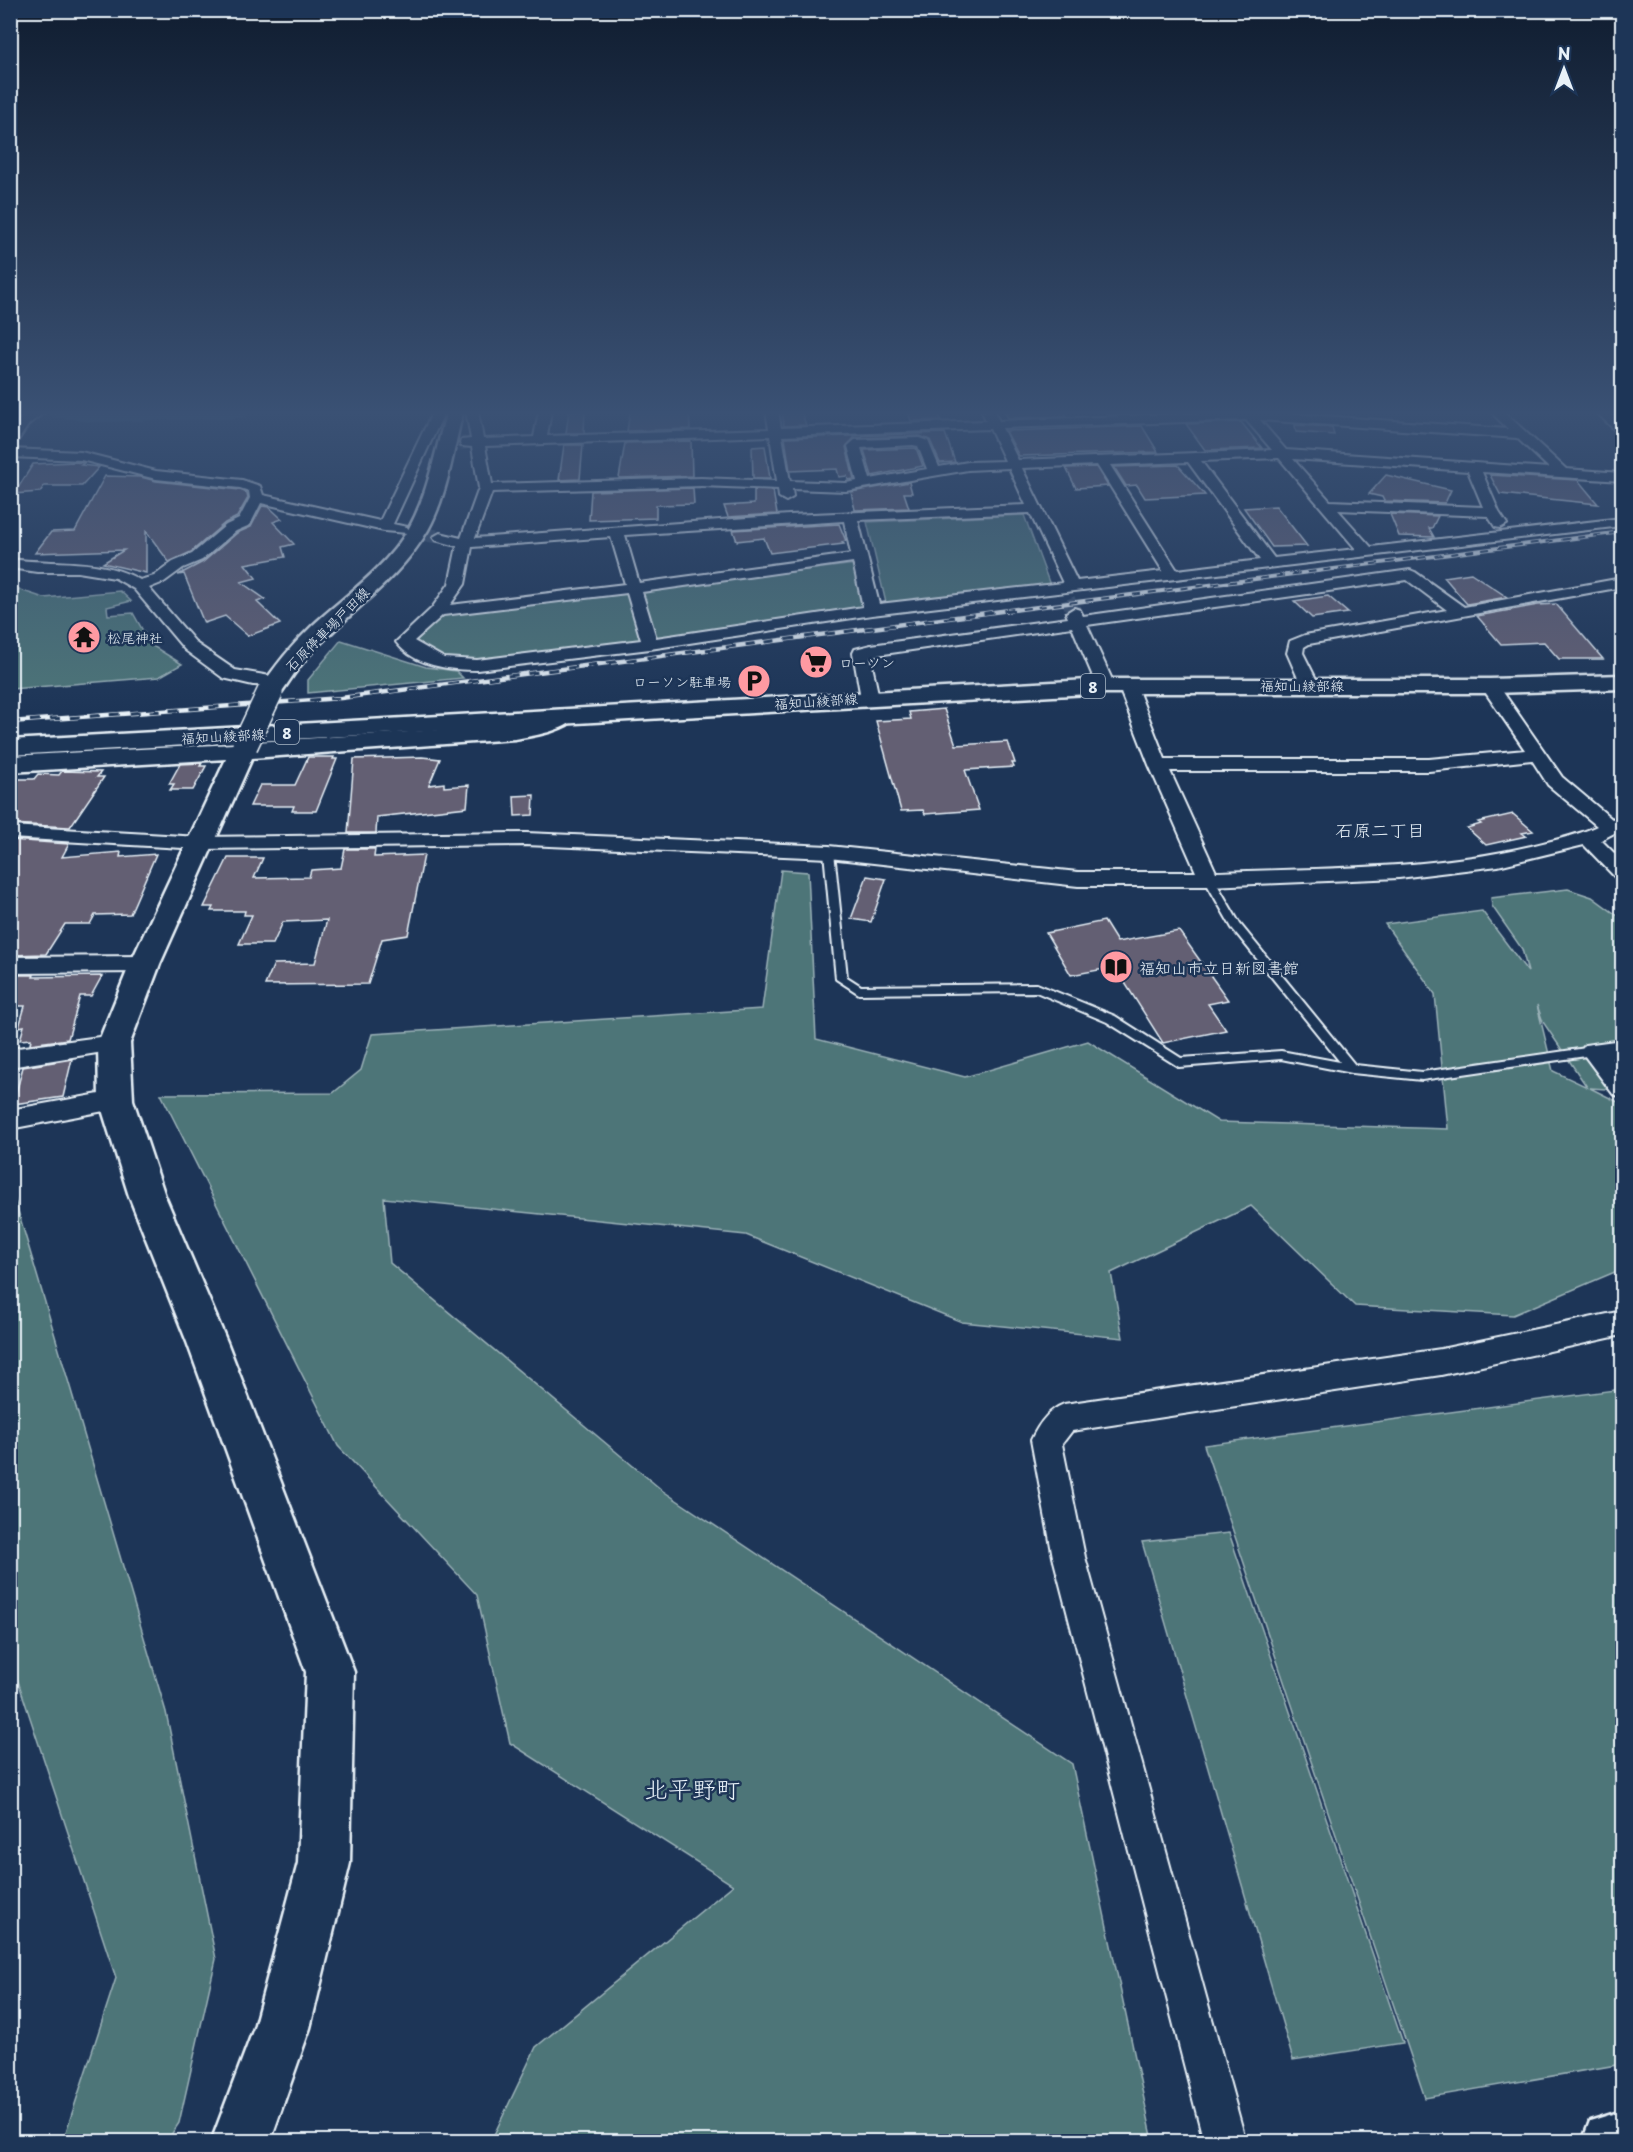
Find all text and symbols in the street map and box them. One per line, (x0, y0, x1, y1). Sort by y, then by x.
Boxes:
north arrow (1534, 39, 1594, 99)
text: N (1558, 41, 1570, 65)
street label: 石原停車場戸田線 (280, 582, 374, 676)
temple icon: 松尾神社 (66, 619, 102, 655)
place label: 松尾神社 (107, 627, 163, 648)
supermarket icon: ローソン (798, 644, 834, 680)
place label: ローソン (839, 652, 895, 673)
parking icon: ローソン駐車場 (736, 663, 772, 699)
place label: ローソン駐車場 (633, 671, 731, 692)
road number: 8 (1081, 674, 1105, 698)
street label: 福知山綾部線 (1260, 675, 1344, 696)
street label: 福知山綾部線 (773, 688, 859, 714)
road number: 8 (275, 720, 299, 744)
street label: 福知山綾部線 (181, 723, 265, 749)
district label: 石原二丁目 (1335, 816, 1425, 843)
library icon: 福知山市立日新図書館 (1098, 949, 1134, 985)
place label: 福知山市立日新図書館 (1139, 955, 1299, 979)
district label: 北平野町 (644, 1770, 740, 1806)

